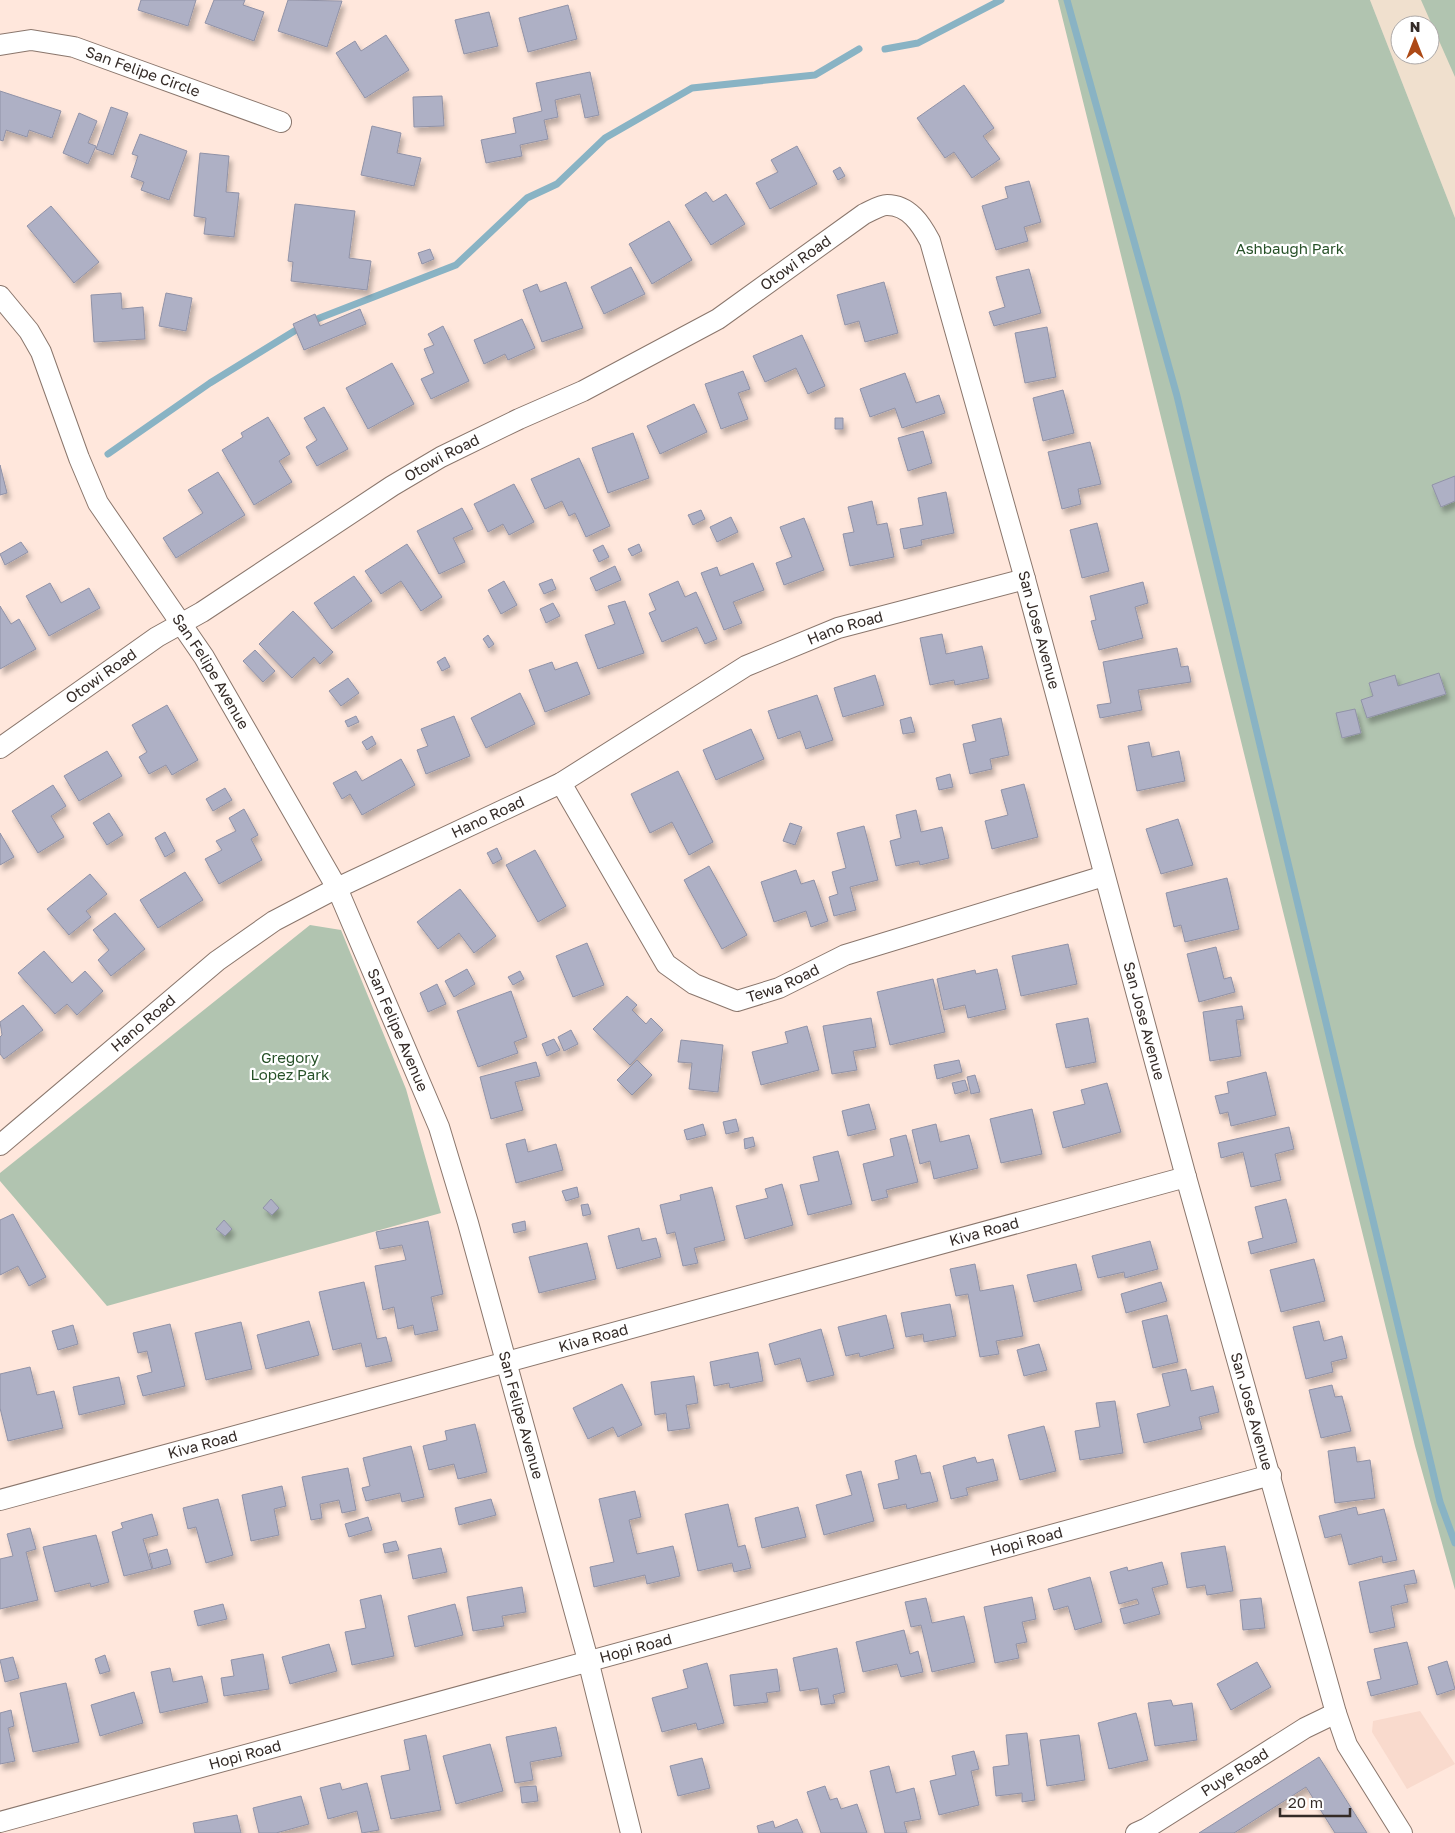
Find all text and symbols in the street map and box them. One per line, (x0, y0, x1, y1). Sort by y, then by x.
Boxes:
north arrow (1390, 15, 1440, 65)
text: N (1410, 18, 1420, 35)
street label: San Felipe Circle (83, 42, 203, 100)
street label: Otowi Road (756, 231, 834, 294)
park label: Ashbaugh Park (1236, 239, 1345, 257)
street label: Otowi Road (401, 430, 482, 485)
street label: San Jose Avenue (1015, 568, 1064, 691)
street label: Hano Road (804, 607, 885, 648)
street label: San Felipe Avenue (169, 610, 254, 732)
street label: Otowi Road (62, 644, 140, 707)
street label: Hano Road (448, 791, 527, 841)
street label: Tewa Road (744, 959, 822, 1006)
street label: San Jose Avenue (1120, 960, 1170, 1082)
street label: San Felipe Avenue (364, 965, 433, 1094)
street label: Hano Road (107, 990, 179, 1055)
park label: Gregory Lopez Park (250, 1048, 330, 1083)
street label: Kiva Road (947, 1213, 1021, 1249)
street label: Kiva Road (556, 1319, 630, 1355)
street label: San Felipe Avenue (496, 1349, 548, 1481)
street label: San Jose Avenue (1227, 1350, 1278, 1473)
street label: Kiva Road (166, 1426, 239, 1462)
street label: Hopi Road (988, 1522, 1064, 1559)
street label: Hopi Road (597, 1629, 674, 1666)
street label: Hopi Road (207, 1736, 283, 1773)
street label: Puye Road (1197, 1744, 1271, 1800)
scale bar (1280, 1786, 1350, 1818)
text: 20 m (1288, 1793, 1323, 1811)

